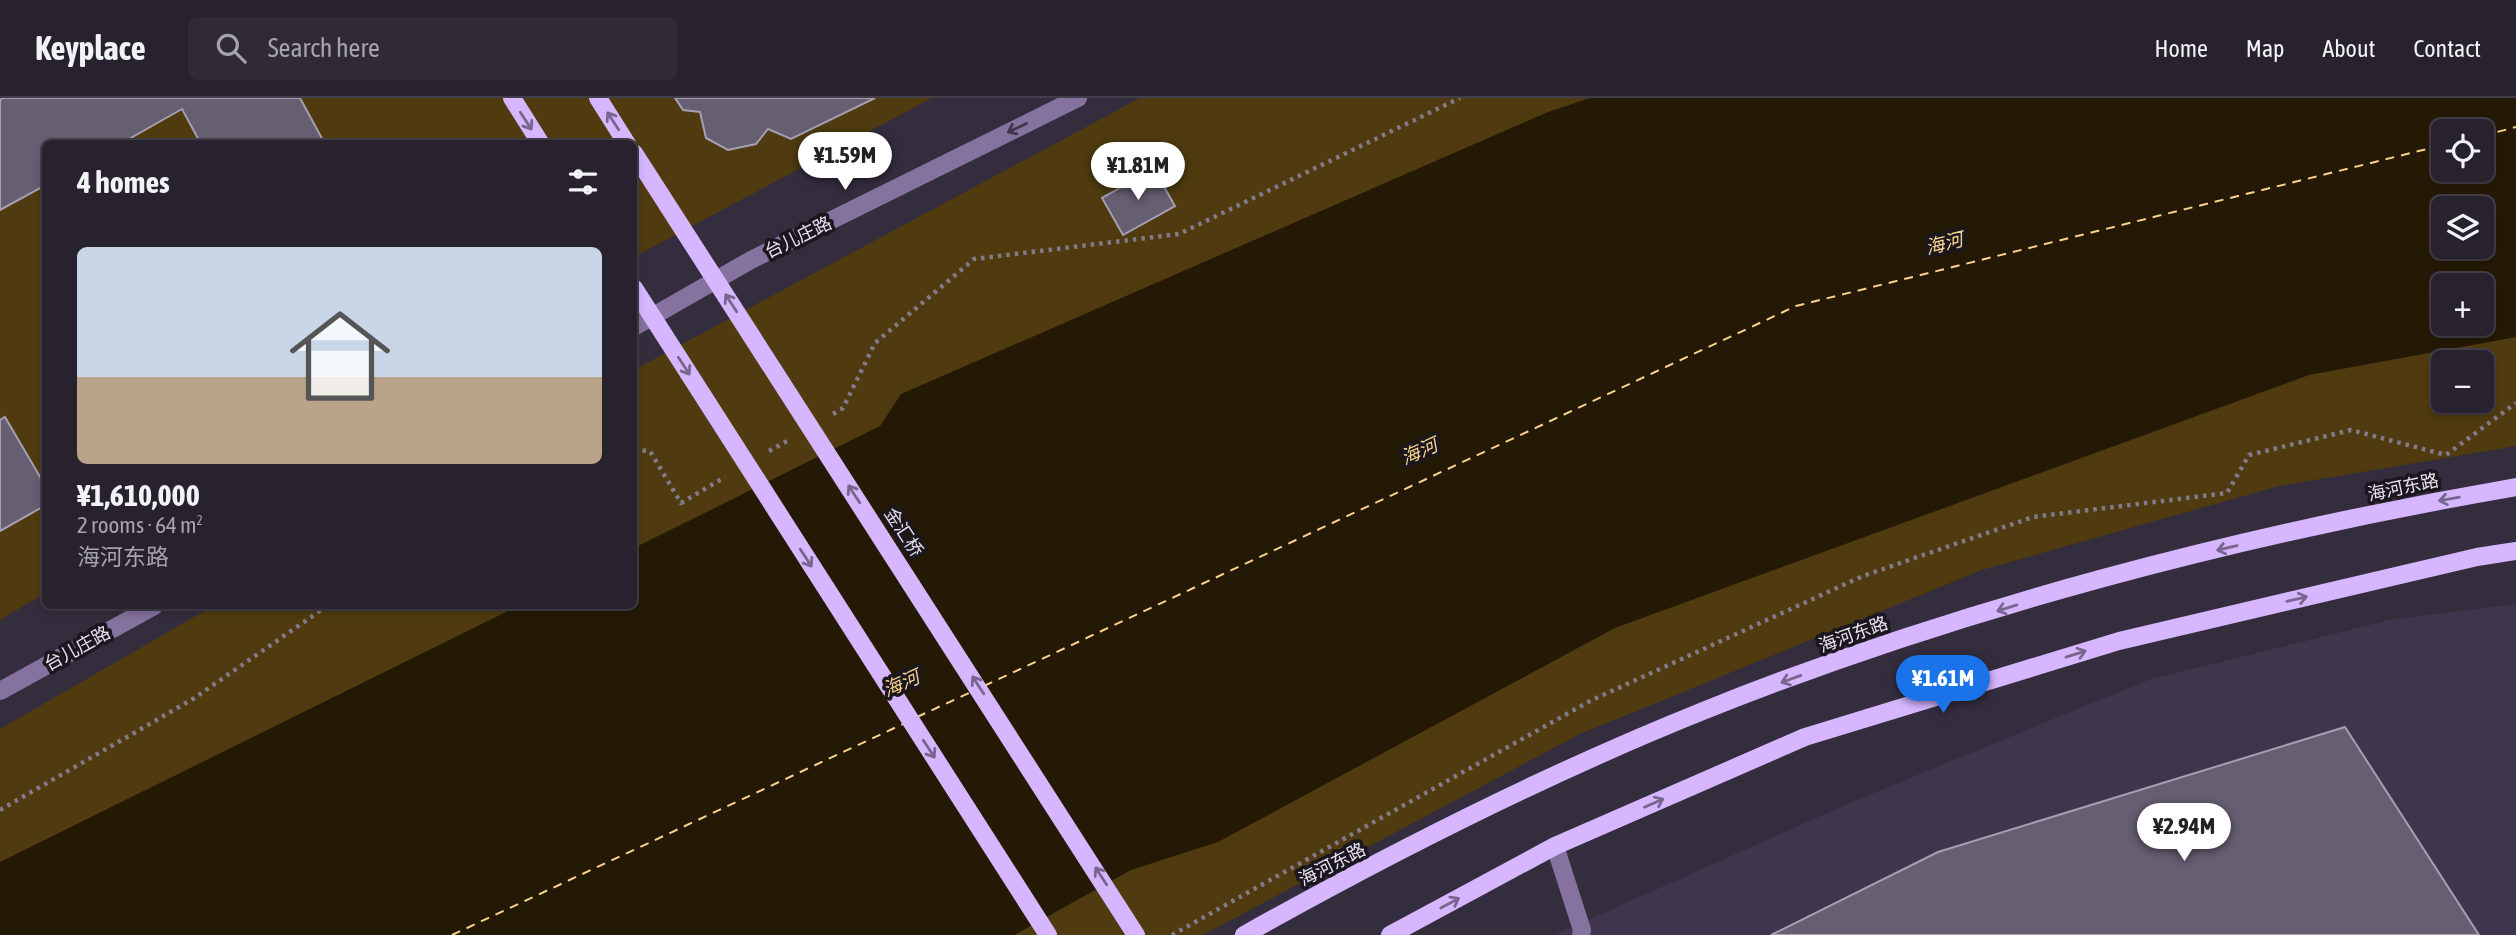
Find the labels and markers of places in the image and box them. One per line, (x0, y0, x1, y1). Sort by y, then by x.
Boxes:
pin: ¥1.59M (788, 132, 902, 192)
pin: ¥1.81M (1081, 142, 1195, 202)
pin: ¥1.61M (1886, 656, 2000, 715)
pin: ¥2.94M (2127, 804, 2241, 863)

